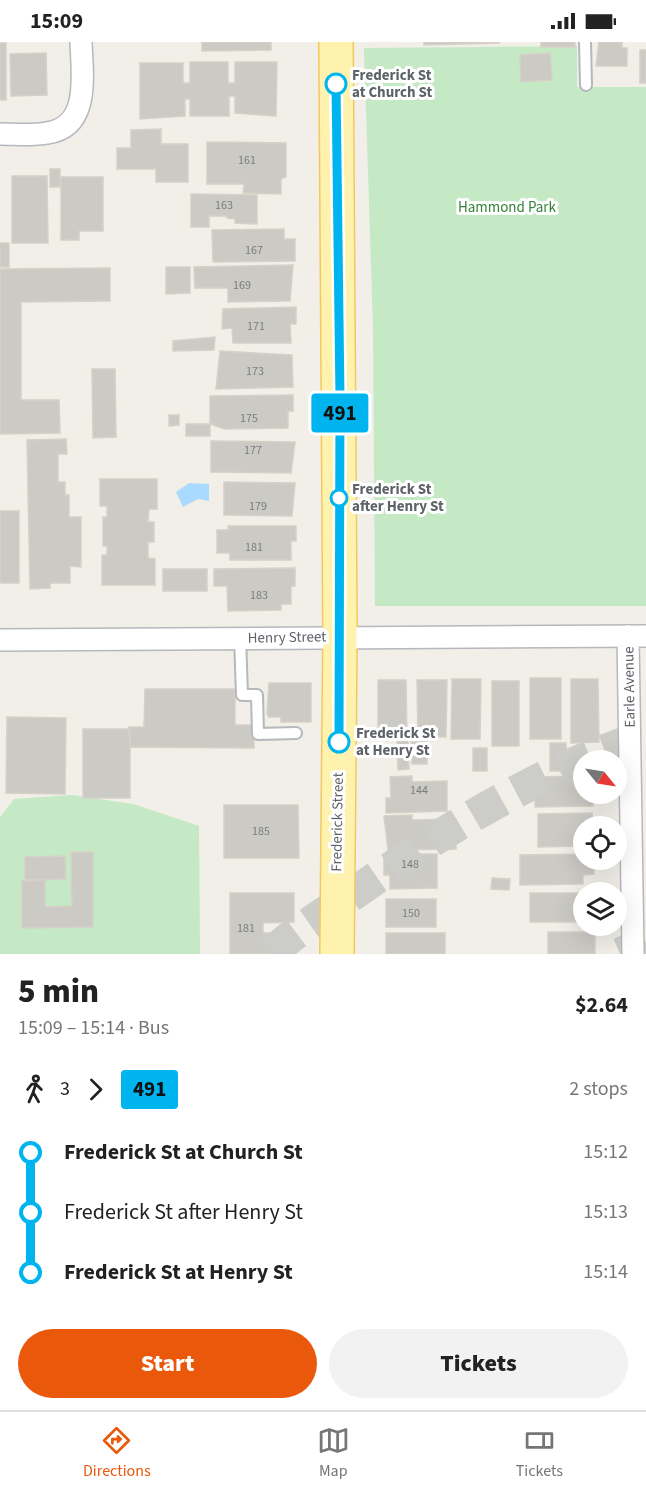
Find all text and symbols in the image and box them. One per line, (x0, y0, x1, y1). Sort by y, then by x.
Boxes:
text: 15:09 (30, 5, 83, 37)
place label: Frederick St at Church St (352, 65, 433, 103)
marker: Frederick St at Church St (325, 73, 347, 95)
house number: 161 (238, 152, 256, 169)
house number: 163 (215, 197, 233, 214)
park label: Hammond Park (458, 197, 557, 218)
house number: 167 (245, 242, 263, 259)
house number: 169 (233, 277, 251, 294)
house number: 171 (247, 318, 265, 335)
house number: 173 (246, 363, 264, 380)
line badge: 491 (306, 394, 374, 433)
text: 491 (323, 398, 357, 428)
house number: 175 (240, 410, 258, 427)
house number: 177 (244, 442, 262, 459)
place label: Frederick St after Henry St (352, 479, 444, 517)
marker: Frederick St after Henry St (330, 489, 348, 507)
house number: 179 (249, 498, 267, 515)
house number: 181 (245, 539, 263, 556)
house number: 183 (250, 587, 268, 604)
street label: Henry Street (248, 626, 326, 649)
street label: Earle Avenue (618, 646, 641, 728)
place label: Frederick St at Henry St (356, 723, 436, 761)
marker: Frederick St at Henry St (328, 731, 350, 753)
north arrow (573, 750, 627, 804)
map controls (573, 750, 627, 936)
street label: Frederick Street (326, 772, 349, 872)
house number: 144 (410, 782, 428, 799)
button: locate (573, 816, 627, 870)
house number: 185 (252, 823, 270, 840)
house number: 148 (401, 856, 419, 873)
button: layers (573, 882, 627, 936)
house number: 150 (402, 905, 420, 922)
house number: 181 (237, 920, 255, 937)
text: 5 min (18, 968, 99, 1015)
text: $2.64 (575, 989, 628, 1021)
text: 15:09 – 15:14 · Bus (18, 1014, 169, 1042)
icon: walk (18, 1073, 51, 1106)
icon: forward (79, 1073, 112, 1106)
text: 491 (133, 1074, 166, 1104)
text: 3 (60, 1075, 70, 1103)
text: 2 stops (569, 1075, 628, 1103)
text: Frederick St at Church St (64, 1136, 303, 1168)
text: 15:12 (583, 1138, 628, 1166)
text: Frederick St after Henry St (64, 1196, 303, 1228)
text: 15:13 (583, 1198, 628, 1226)
text: Frederick St at Henry St (64, 1256, 293, 1288)
text: 15:14 (583, 1258, 628, 1286)
button: Start (18, 1329, 317, 1398)
button: Tickets (329, 1329, 628, 1398)
tab: Directions (83, 1424, 151, 1482)
tab: Map (317, 1424, 350, 1482)
tab: Tickets (516, 1424, 563, 1482)

